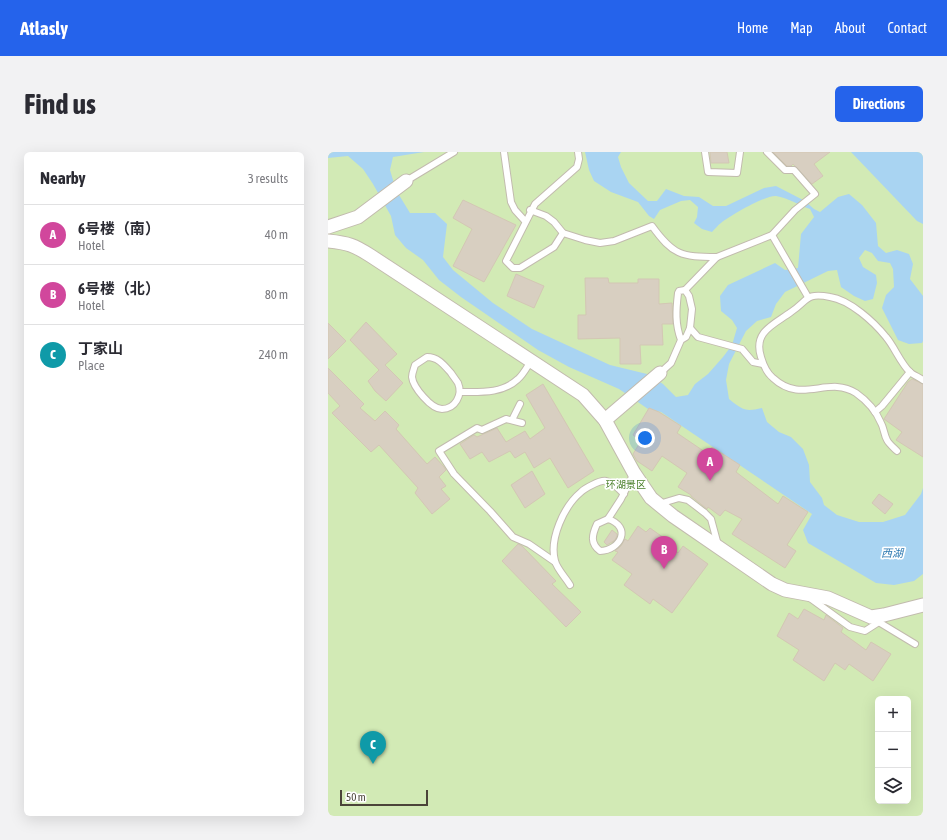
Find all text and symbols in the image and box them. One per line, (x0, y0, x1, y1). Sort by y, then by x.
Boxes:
text: Atlasly (20, 17, 68, 39)
text: Home (737, 20, 768, 36)
text: Map (790, 20, 813, 36)
text: About (835, 20, 866, 36)
text: Contact (888, 20, 927, 36)
button: Directions (835, 86, 923, 122)
text: Find us (24, 88, 96, 120)
text: Nearby (40, 168, 86, 188)
text: 3 results (248, 171, 288, 186)
text: 6号楼（南） (78, 220, 160, 237)
text: A (50, 227, 56, 242)
text: 40 m (265, 227, 288, 242)
text: Hotel (78, 238, 105, 253)
text: 6号楼（北） (78, 280, 160, 297)
text: B (50, 287, 56, 302)
text: 80 m (265, 287, 288, 302)
text: Hotel (78, 298, 105, 313)
text: 丁家山 (78, 340, 123, 357)
text: C (50, 347, 56, 362)
text: 240 m (259, 347, 288, 362)
text: Place (78, 358, 105, 373)
your location (635, 428, 655, 448)
pin: A (697, 448, 723, 481)
park label: 环湖景区 (606, 479, 646, 490)
pin: B (651, 536, 677, 569)
water label: 西湖 (881, 547, 905, 559)
map controls (875, 696, 911, 804)
button: + (875, 696, 911, 732)
pin: C (360, 731, 386, 764)
button: − (875, 732, 911, 768)
button: layers (875, 768, 911, 804)
scale bar (340, 788, 428, 807)
text: 50 m (346, 791, 366, 803)

